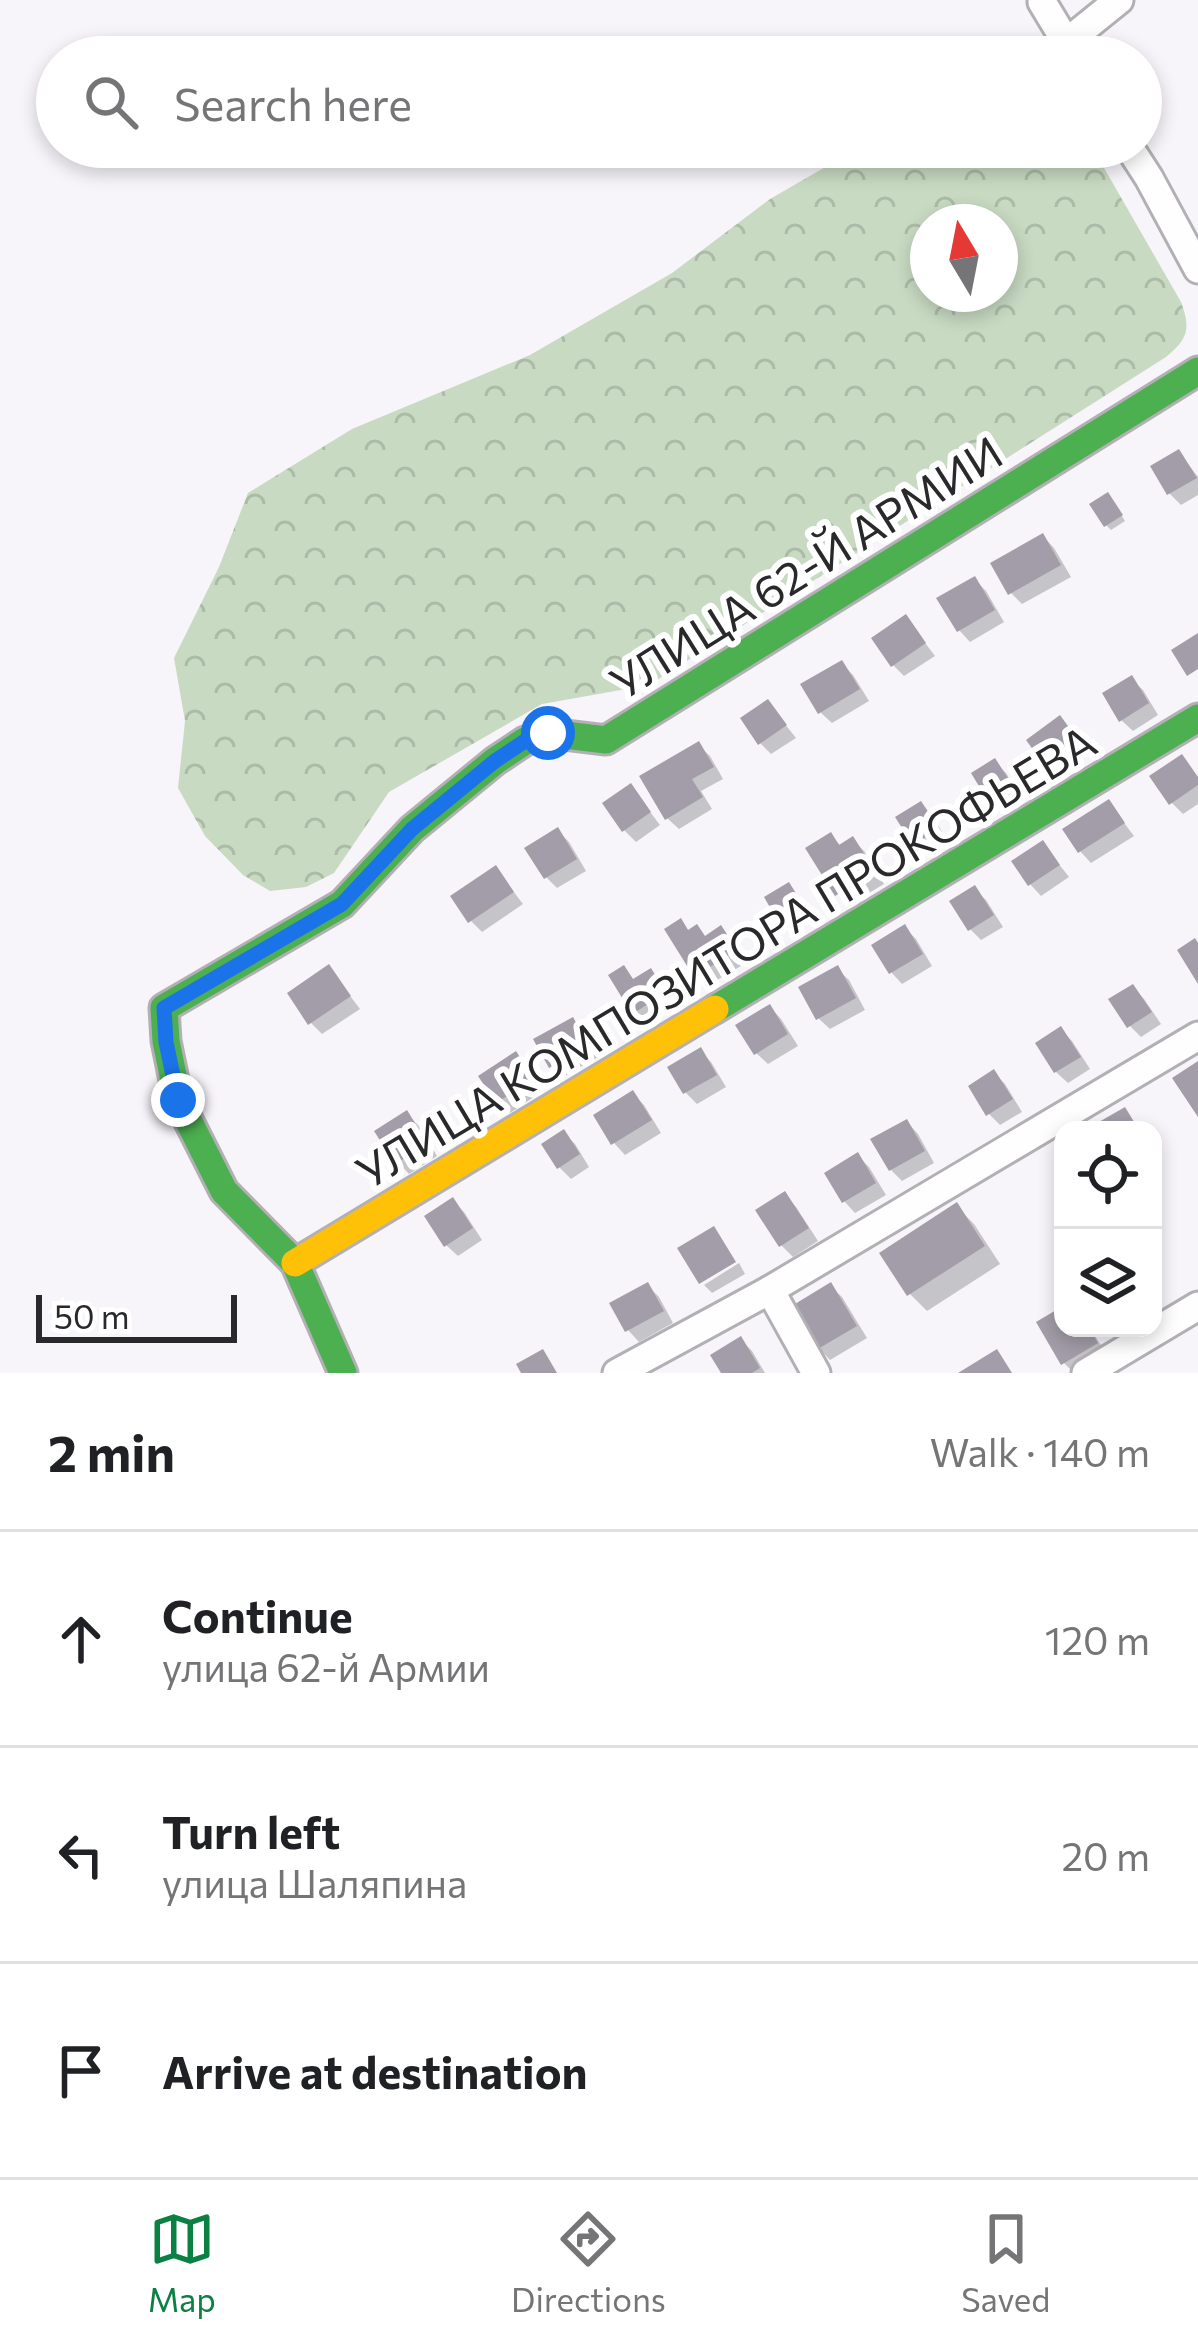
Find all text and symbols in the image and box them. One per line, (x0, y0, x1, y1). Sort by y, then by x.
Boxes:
search box (36, 36, 1162, 168)
icon: search (78, 69, 144, 135)
text: Search here (174, 75, 412, 130)
north arrow (910, 204, 1018, 312)
street label: УЛИЦА 62-Й АРМИИ (599, 423, 1011, 709)
route start (521, 706, 575, 760)
street label: УЛИЦА КОМПОЗИТОРА ПРОКОФЬЕВА (345, 712, 1105, 1198)
route end (151, 1073, 205, 1127)
map controls (1054, 1121, 1162, 1337)
button: locate (1054, 1121, 1162, 1229)
button: layers (1054, 1229, 1162, 1337)
scale bar (36, 1289, 237, 1342)
text: 50 m (54, 1295, 130, 1336)
text: 2 min (48, 1420, 175, 1483)
text: Walk · 140 m (930, 1427, 1150, 1475)
text: Continue (162, 1587, 353, 1642)
icon: ahead (48, 1606, 114, 1672)
text: 120 m (1045, 1615, 1150, 1663)
text: улица 62-й Армии (162, 1642, 490, 1690)
text: Turn left (162, 1803, 340, 1858)
icon: left (48, 1822, 114, 1888)
text: 20 m (1062, 1831, 1150, 1879)
text: улица Шаляпина (162, 1858, 467, 1906)
icon: arrive (48, 2038, 114, 2104)
text: Arrive at destination (162, 2043, 588, 2098)
tab: Map (148, 2206, 216, 2319)
tab: Directions (511, 2206, 666, 2319)
tab: Saved (961, 2206, 1050, 2319)

